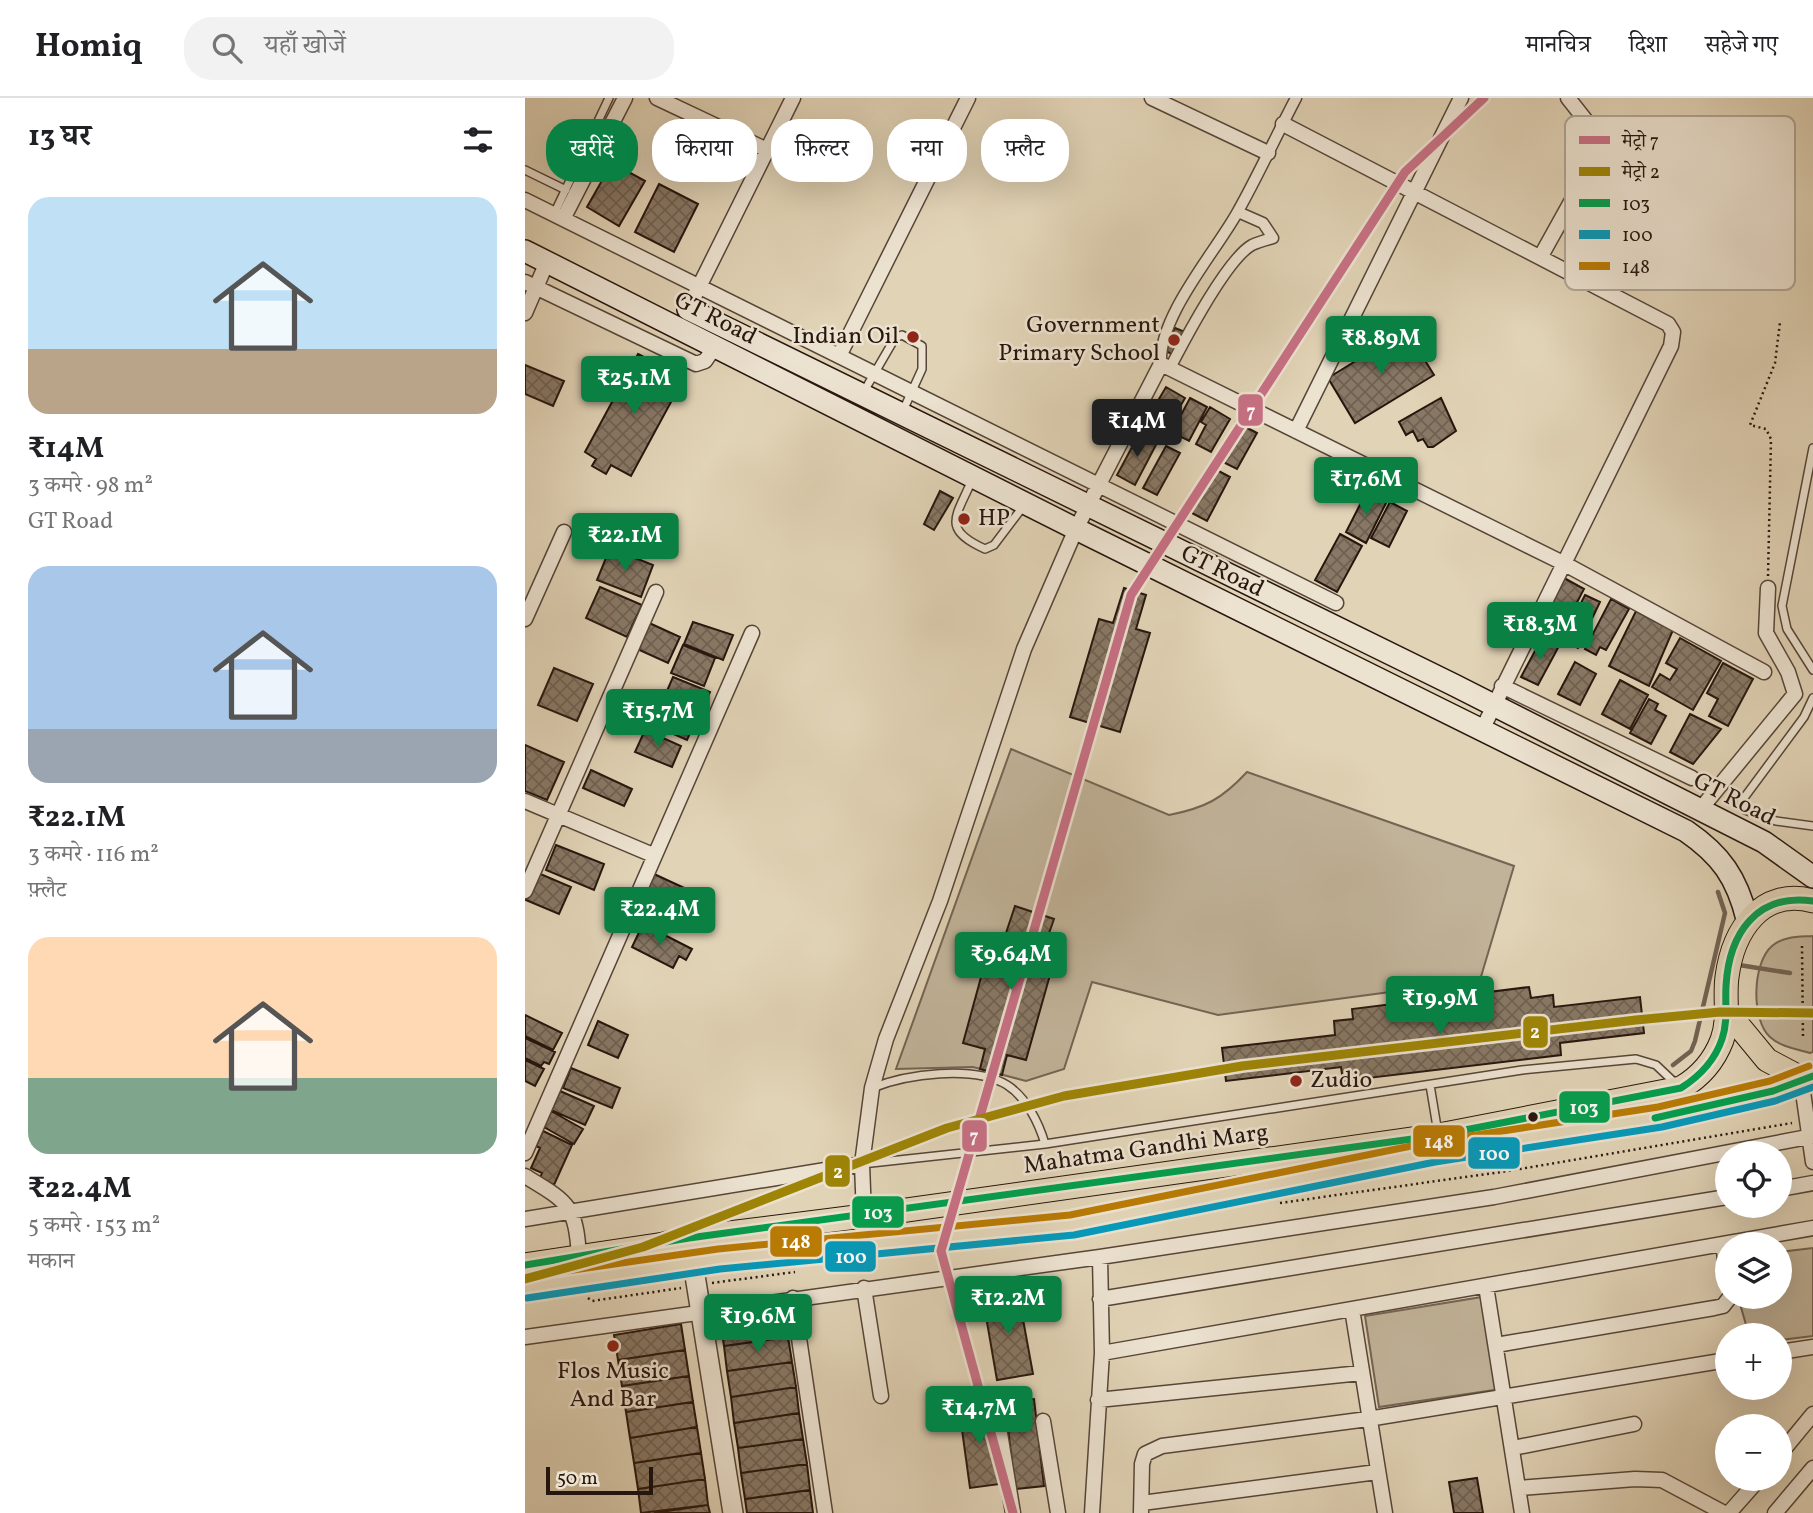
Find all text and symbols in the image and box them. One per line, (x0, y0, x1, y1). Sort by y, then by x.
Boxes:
search box (184, 17, 674, 80)
text: Homiq (35, 25, 142, 71)
text: यहाँ खोजें (264, 28, 346, 64)
icon: search (208, 29, 246, 67)
text: मानचित्र (1526, 29, 1591, 63)
text: दिशा (1629, 29, 1667, 63)
text: सहेजे गए (1705, 29, 1778, 63)
text: 13 घर (28, 116, 91, 158)
legend (1565, 116, 1795, 290)
chip: खरीदें (546, 119, 638, 182)
chip: किराया (652, 119, 757, 182)
chip: फ़िल्टर (771, 119, 873, 182)
chip: नया (887, 119, 967, 182)
chip: फ़्लैट (981, 119, 1069, 182)
icon: filters (459, 121, 497, 159)
text: मेट्रो 7 (1621, 129, 1659, 155)
text: मेट्रो 2 (1621, 160, 1660, 186)
text: 103 (1622, 192, 1650, 218)
text: 100 (1622, 223, 1653, 249)
icon: home (200, 243, 326, 369)
text: 148 (1622, 255, 1650, 281)
street label: GT Road (668, 284, 762, 354)
place label: Government Primary School (998, 309, 1160, 371)
pin: ₹8.89M (1324, 316, 1438, 376)
place label: Indian Oil (792, 320, 899, 354)
text: ₹8.89M (1342, 323, 1420, 355)
marker: Indian Oil (905, 329, 921, 345)
marker: Government Primary School (1166, 332, 1182, 348)
pin: ₹25.1M (577, 356, 691, 416)
text: ₹25.1M (597, 363, 671, 395)
line badge: 7 (1237, 393, 1264, 427)
text: 7 (1246, 399, 1256, 425)
pin: ₹14M (1096, 400, 1178, 459)
text: ₹14M (1108, 406, 1166, 438)
text: ₹14M (28, 428, 104, 470)
pin: ₹17.6M (1309, 458, 1423, 517)
text: ₹17.6M (1330, 464, 1402, 496)
text: 3 कमरे · 98 m² (28, 470, 153, 502)
place label: HP (978, 502, 1010, 536)
text: GT Road (28, 506, 113, 538)
marker: HP (956, 511, 972, 527)
pin: ₹22.1M (568, 514, 682, 573)
text: ₹22.1M (588, 520, 662, 552)
street label: GT Road (1175, 537, 1269, 607)
pin: ₹18.3M (1483, 602, 1597, 662)
text: ₹18.3M (1503, 609, 1577, 641)
icon: home (200, 612, 326, 738)
pin: ₹15.7M (601, 690, 715, 749)
text: ₹15.7M (622, 696, 694, 728)
street label: GT Road (1687, 765, 1781, 835)
text: ₹22.1M (28, 797, 125, 839)
text: 3 कमरे · 116 m² (28, 839, 159, 871)
text: फ़्लैट (28, 875, 66, 907)
pin: ₹22.4M (603, 888, 717, 947)
text: ₹22.4M (620, 894, 700, 926)
pin: ₹9.64M (954, 932, 1068, 992)
text: ₹9.64M (971, 939, 1051, 971)
pin: ₹19.9M (1383, 976, 1497, 1036)
icon: home (200, 983, 326, 1109)
text: ₹19.9M (1402, 983, 1478, 1015)
line badge: 2 (1522, 1015, 1549, 1049)
text: 2 (1530, 1020, 1540, 1046)
place label: Zudio (1310, 1064, 1372, 1098)
marker: Zudio (1288, 1073, 1304, 1089)
line badge: 103 (1558, 1090, 1611, 1124)
text: 103 (1570, 1096, 1598, 1122)
unlabelled marker (1526, 1110, 1540, 1124)
street label: Mahatma Gandhi Marg (1021, 1116, 1271, 1184)
line badge: 7 (961, 1119, 988, 1153)
text: 7 (969, 1124, 979, 1150)
line badge: 148 (1412, 1124, 1466, 1158)
text: 148 (1424, 1130, 1454, 1156)
line badge: 100 (1467, 1136, 1521, 1170)
map controls (1715, 1141, 1792, 1491)
button: locate (1715, 1141, 1792, 1218)
text: 100 (1478, 1142, 1510, 1168)
line badge: 2 (824, 1154, 851, 1188)
text: 2 (833, 1160, 843, 1186)
text: ₹22.4M (28, 1168, 132, 1210)
line badge: 103 (851, 1195, 905, 1229)
text: 103 (864, 1201, 892, 1227)
text: 5 कमरे · 153 m² (28, 1210, 160, 1242)
line badge: 148 (769, 1225, 823, 1258)
text: 148 (781, 1230, 811, 1256)
button: layers (1715, 1232, 1792, 1309)
line badge: 100 (824, 1240, 877, 1273)
text: 100 (835, 1245, 867, 1271)
text: मकान (28, 1246, 75, 1278)
pin: ₹12.2M (951, 1276, 1065, 1336)
text: ₹12.2M (971, 1283, 1045, 1315)
pin: ₹19.6M (701, 1294, 815, 1354)
text: ₹19.6M (720, 1301, 796, 1333)
button: + (1715, 1323, 1792, 1400)
marker: Flos Music And Bar (605, 1338, 621, 1354)
place label: Flos Music And Bar (557, 1355, 669, 1417)
pin: ₹14.7M (922, 1386, 1036, 1446)
text: ₹14.7M (942, 1393, 1017, 1425)
button: − (1715, 1414, 1792, 1491)
scale bar (546, 1464, 653, 1496)
text: 50 m (557, 1466, 598, 1492)

